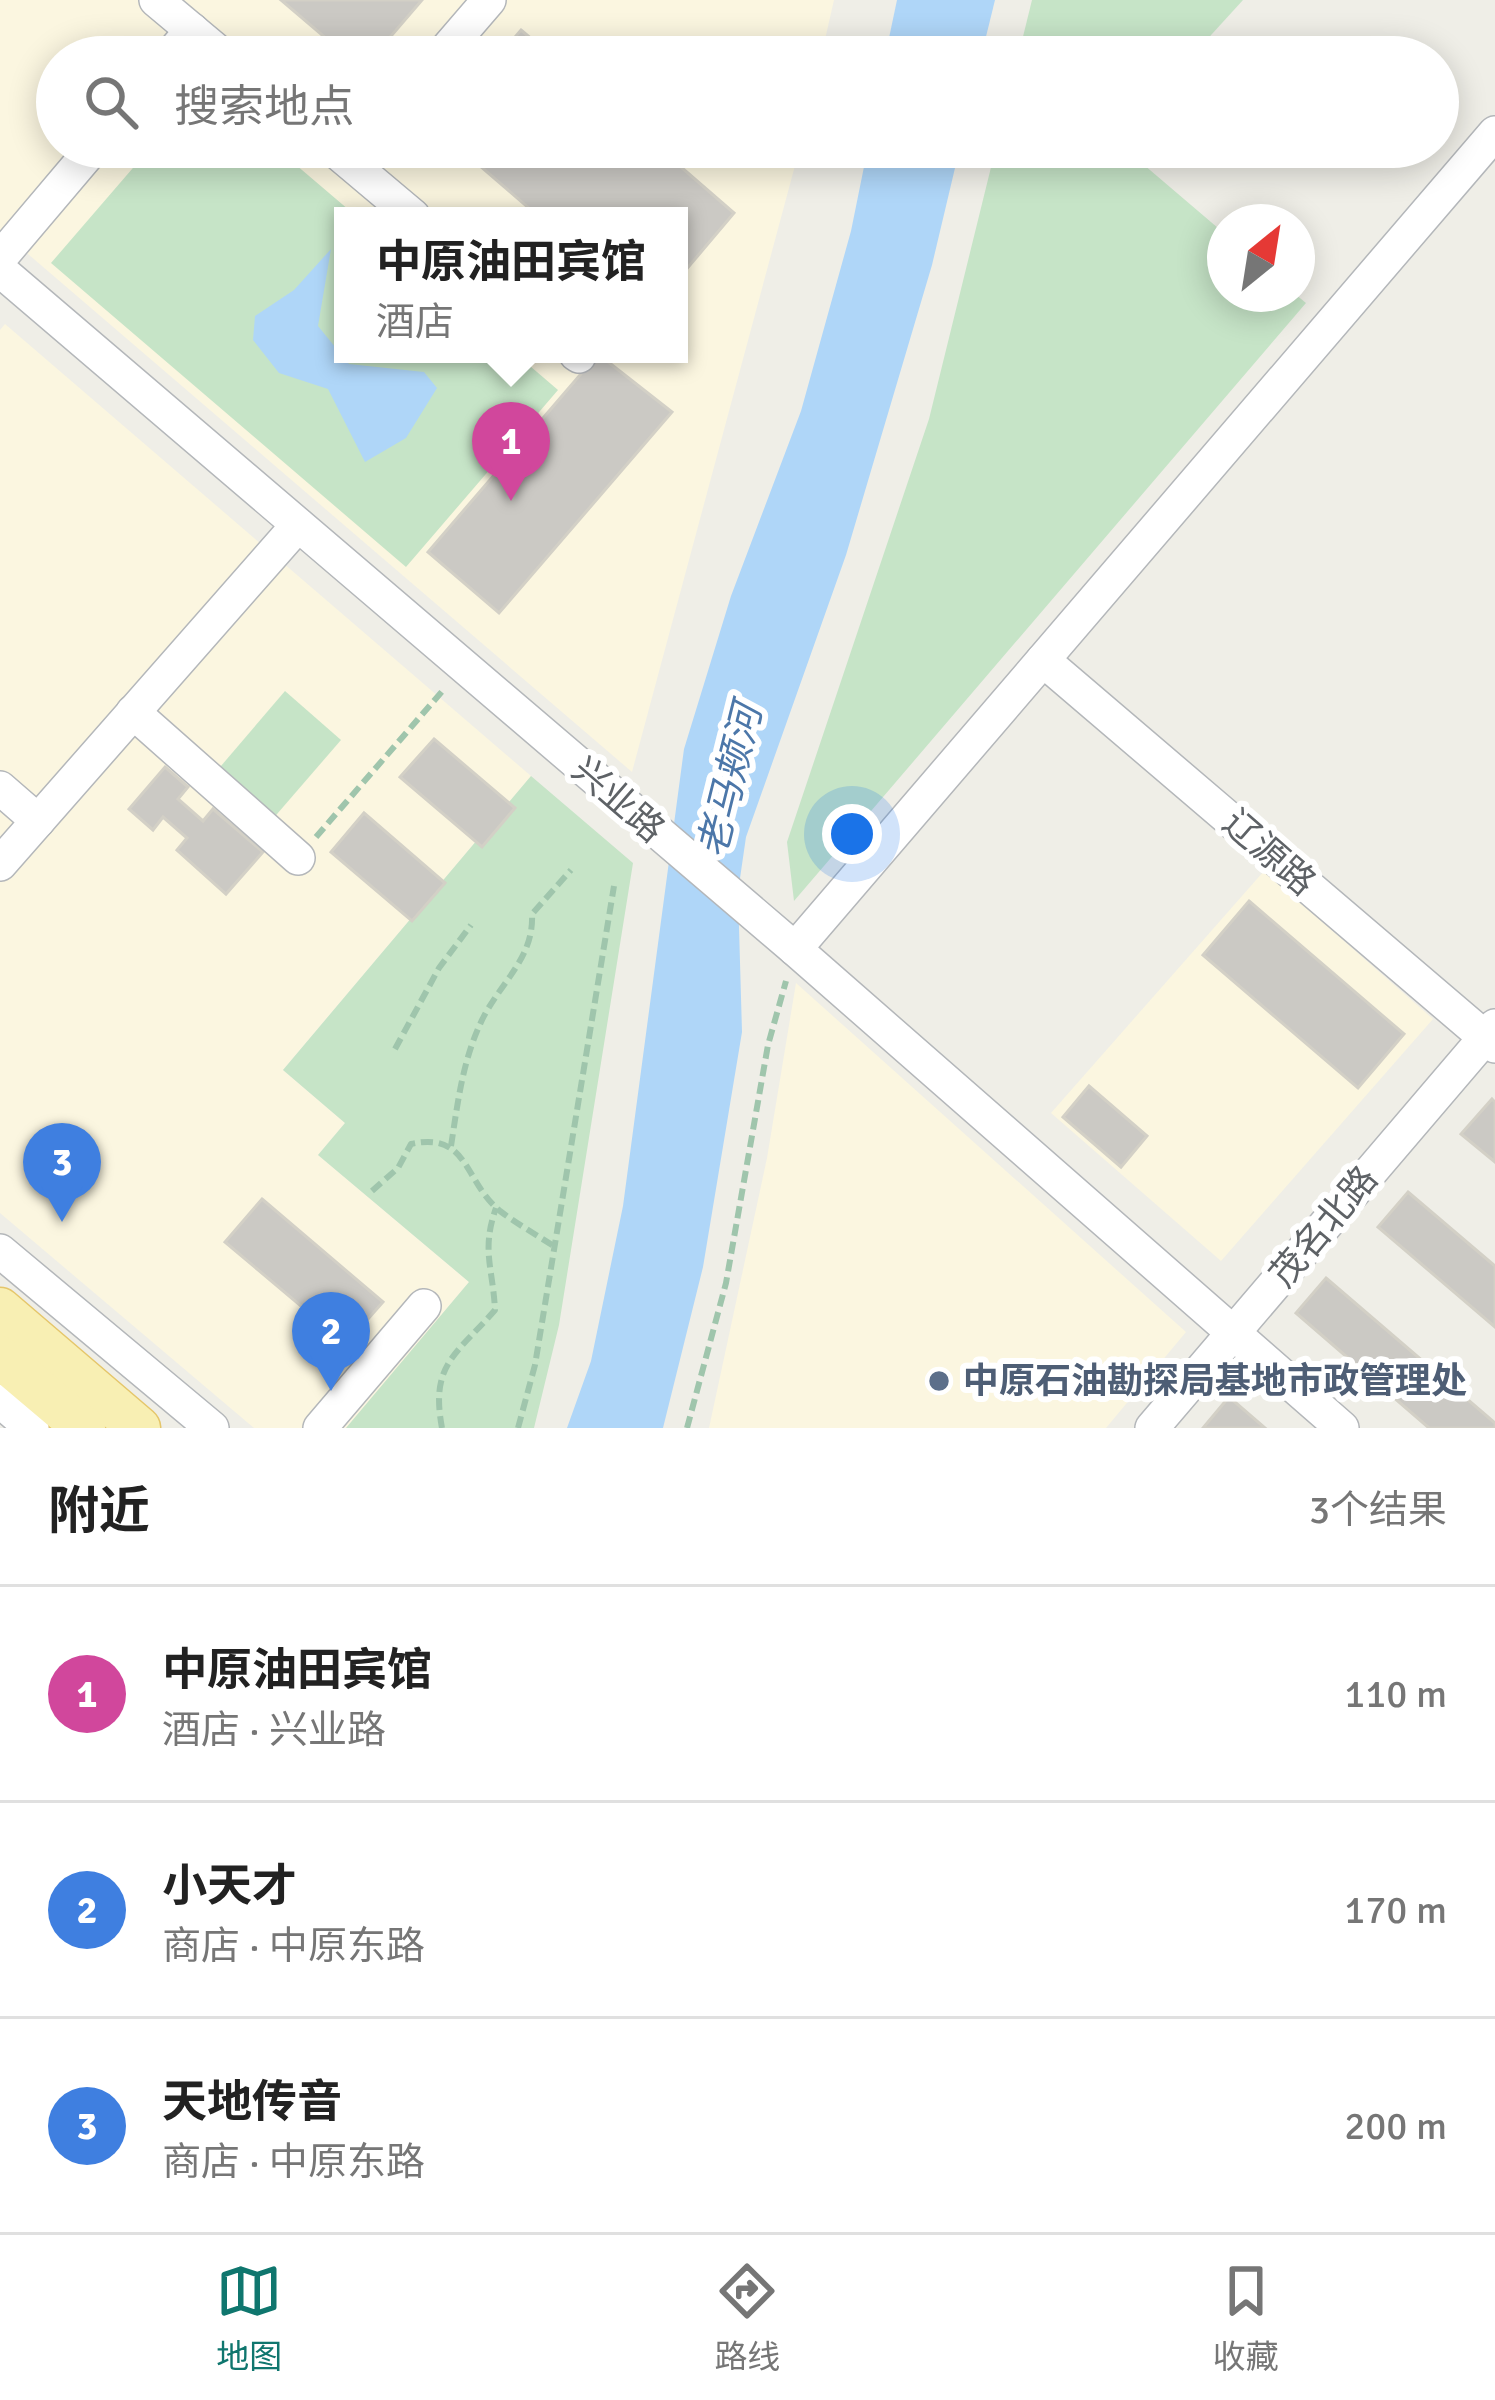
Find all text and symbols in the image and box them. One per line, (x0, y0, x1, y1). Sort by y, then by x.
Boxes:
search box (36, 36, 1459, 168)
icon: search (78, 69, 144, 135)
text: 搜索地点 (174, 80, 354, 135)
north arrow (1207, 204, 1315, 312)
popup (334, 207, 688, 363)
text: 中原油田宾馆 (376, 235, 646, 290)
text: 酒店 (376, 298, 454, 346)
pin: 1 (472, 402, 550, 501)
water label: 老马颊河 (688, 693, 774, 862)
street label: 兴业路 (562, 748, 674, 852)
street label: 辽源路 (1213, 801, 1325, 905)
your location (822, 804, 882, 864)
pin: 3 (23, 1123, 101, 1222)
street label: 茂名北路 (1260, 1157, 1388, 1297)
pin: 2 (292, 1292, 370, 1391)
place label: 中原石油勘探局基地市政管理处 (963, 1359, 1467, 1404)
marker: 中原石油勘探局基地市政管理处 (926, 1368, 952, 1394)
text: 附近 (48, 1480, 150, 1543)
text: 3个结果 (1309, 1486, 1447, 1534)
text: 中原油田宾馆 (162, 1643, 432, 1698)
text: 1 (76, 1670, 98, 1718)
text: 110 m (1344, 1670, 1447, 1718)
text: 酒店 · 兴业路 (162, 1706, 386, 1754)
text: 小天才 (162, 1859, 297, 1914)
text: 2 (76, 1886, 98, 1934)
text: 170 m (1344, 1886, 1447, 1934)
text: 商店 · 中原东路 (162, 1922, 425, 1970)
text: 天地传音 (162, 2075, 342, 2130)
text: 3 (76, 2102, 98, 2150)
text: 200 m (1344, 2102, 1447, 2150)
text: 商店 · 中原东路 (162, 2138, 425, 2186)
tab: 地图 (216, 2258, 282, 2378)
tab: 路线 (714, 2258, 780, 2378)
tab: 收藏 (1213, 2258, 1279, 2378)

